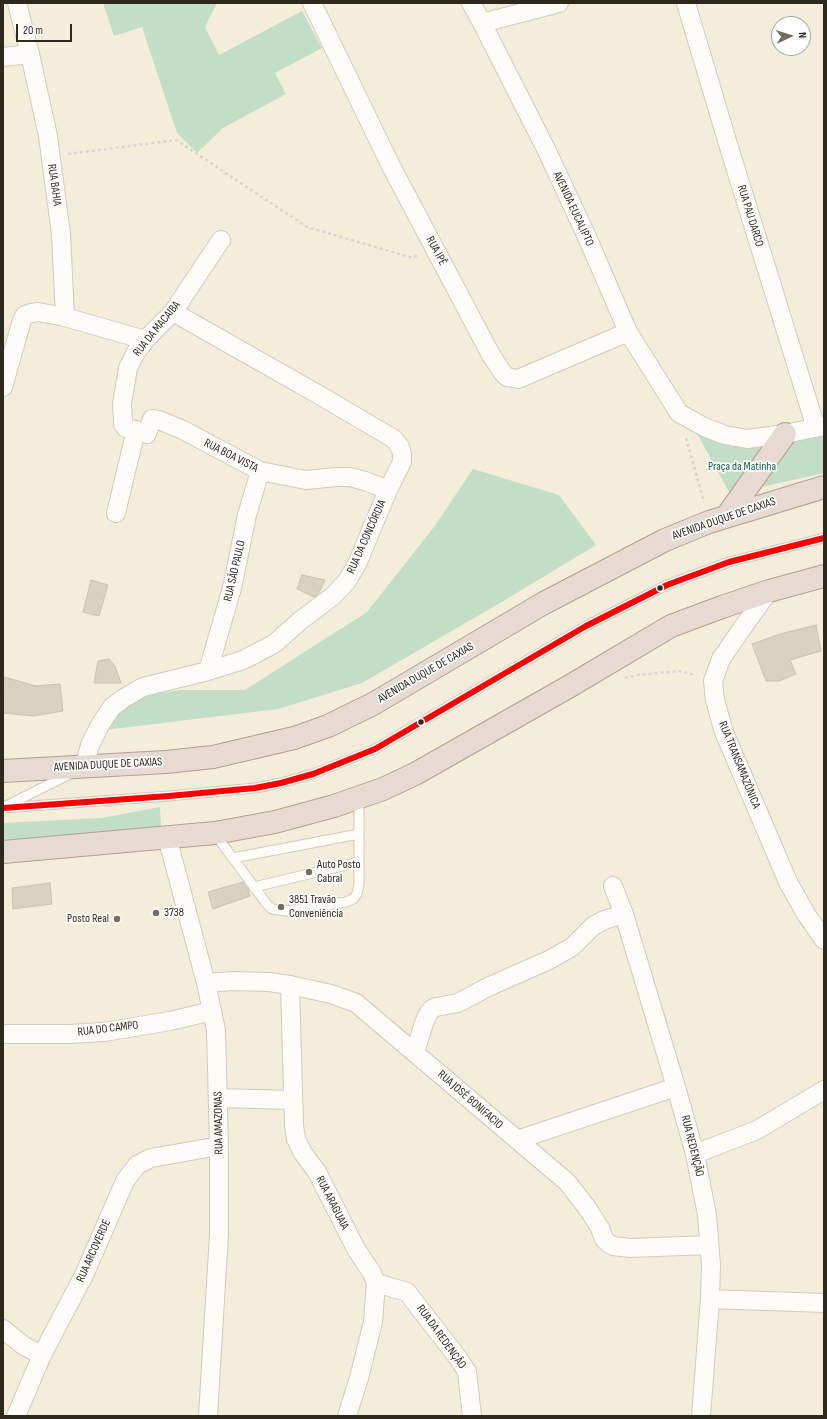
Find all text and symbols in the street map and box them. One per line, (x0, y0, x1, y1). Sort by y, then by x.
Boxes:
scale bar (18, 16, 74, 42)
north arrow (771, 16, 811, 56)
text: 20 m (23, 23, 43, 38)
text: N (796, 32, 809, 39)
street label: RUA BAHIA (44, 163, 64, 207)
street label: AVENIDA EUCALIPTO (549, 169, 597, 249)
street label: RUA PAU DARCO (734, 183, 766, 249)
street label: RUA IPÊ (422, 234, 450, 268)
street label: RUA DA MACAIBA (130, 298, 184, 360)
street label: RUA BOA VISTA (201, 436, 261, 476)
park label: Praça da Matinha (708, 460, 776, 474)
street label: AVENIDA DUQUE DE CAXIAS (670, 495, 778, 543)
street label: RUA DA CONCÓRDIA (344, 498, 390, 576)
street label: RUA SÃO PAULO (221, 539, 249, 603)
unlabelled marker (655, 583, 665, 593)
street label: AVENIDA DUQUE DE CAXIAS (375, 640, 477, 706)
unlabelled marker (416, 717, 426, 727)
street label: RUA TRANSAMAZÔNICA (715, 719, 763, 811)
street label: AVENIDA DUQUE DE CAXIAS (53, 755, 163, 775)
place label: Auto Posto Cabral (317, 858, 360, 886)
marker: Auto Posto Cabral (304, 867, 314, 877)
place label: 3851 Travão Conveniência (289, 893, 343, 921)
marker: 3851 Travão Conveniência (276, 902, 286, 912)
place label: 3738 (164, 906, 184, 920)
marker: 3738 (151, 908, 161, 918)
place label: Posto Real (67, 912, 109, 926)
marker: Posto Real (112, 914, 122, 924)
street label: RUA DO CAMPO (77, 1018, 139, 1040)
street label: RUA JOSÉ BONIFACIO (434, 1068, 506, 1132)
street label: RUA AMAZONAS (211, 1091, 227, 1155)
street label: RUA REDENÇÃO (677, 1114, 707, 1178)
street label: RUA ARAGUAIA (312, 1174, 352, 1232)
street label: RUA ARCOVERDE (74, 1217, 114, 1285)
street label: RUA DA REDENÇÃO (413, 1302, 469, 1372)

